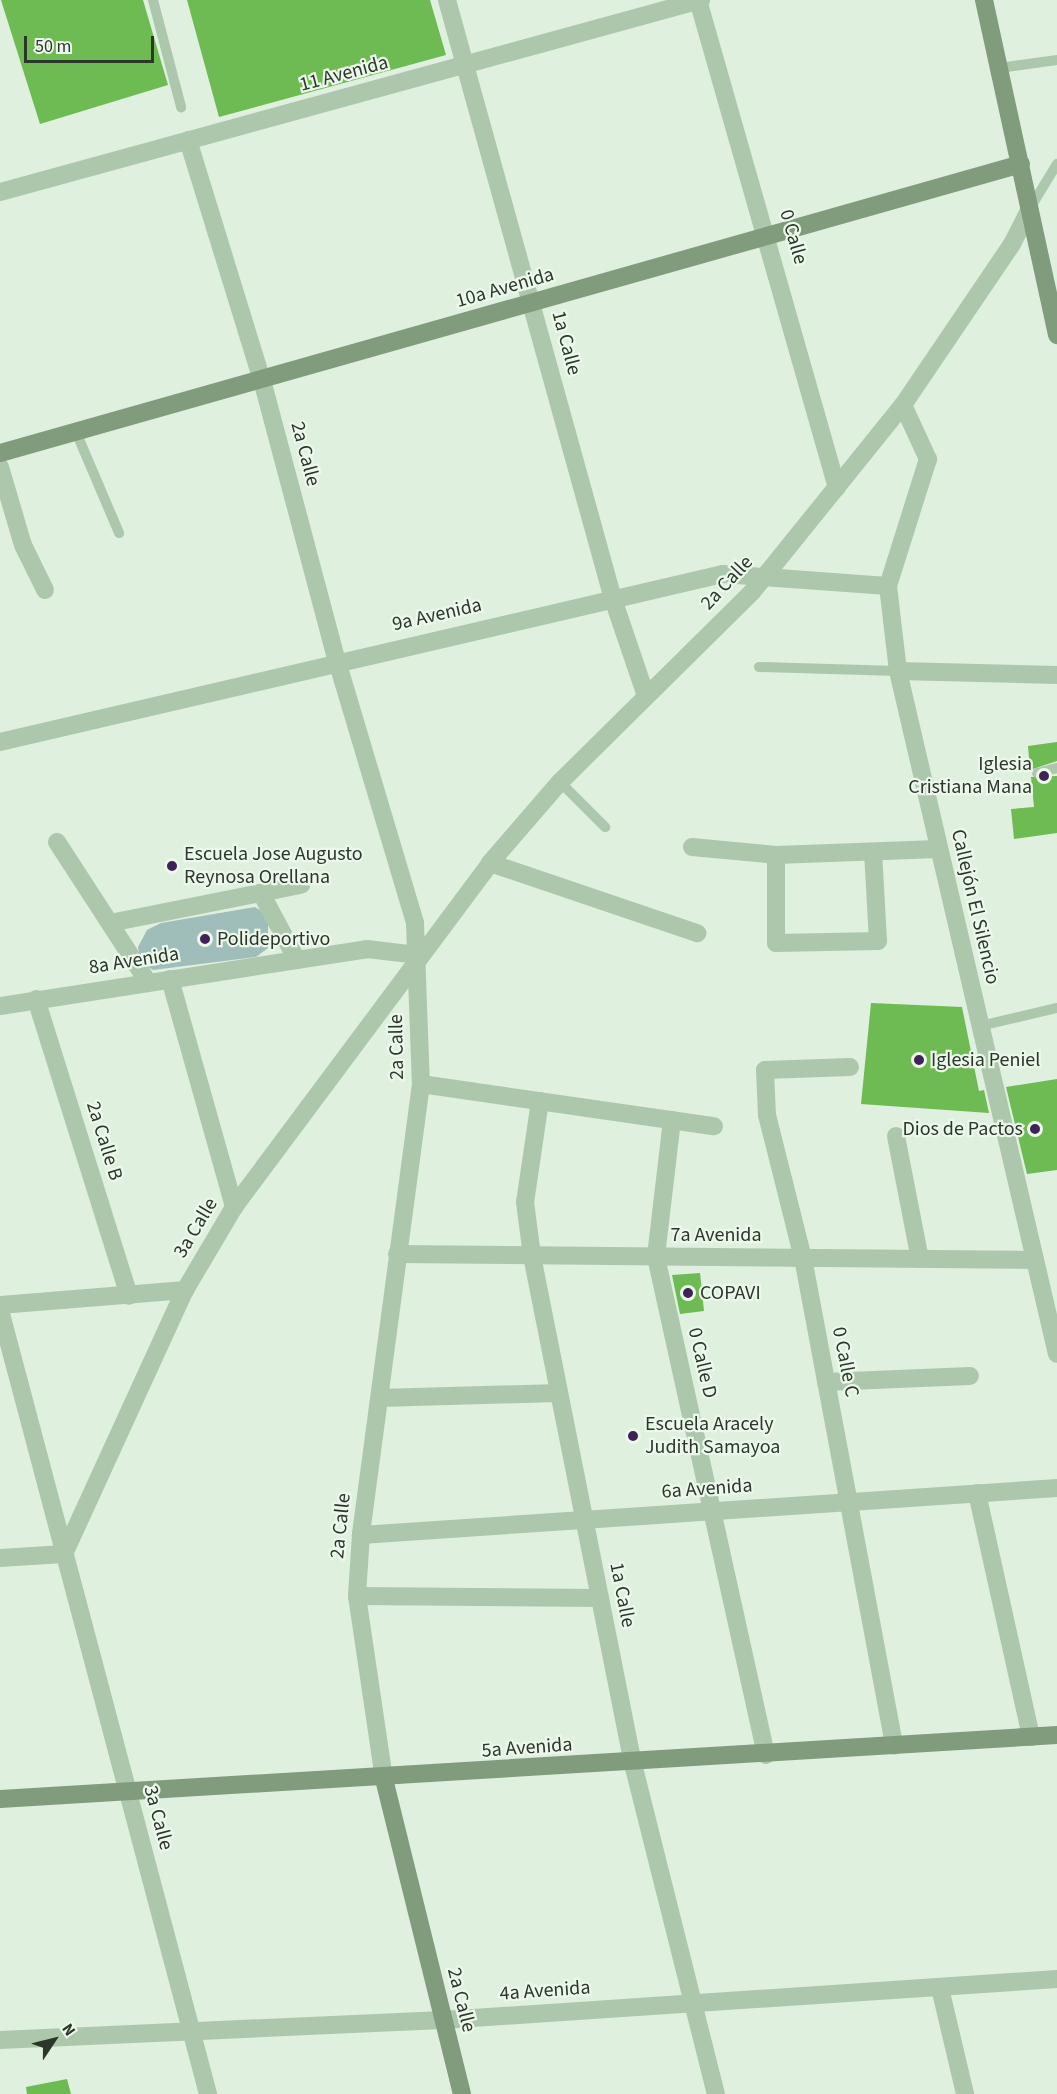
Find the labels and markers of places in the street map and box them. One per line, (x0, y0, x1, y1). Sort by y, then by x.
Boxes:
place label: Iglesia Cristiana Mana (908, 752, 1032, 799)
marker: Iglesia Cristiana Mana (1037, 769, 1051, 783)
place label: Escuela Jose Augusto Reynosa Orellana (184, 843, 363, 890)
marker: Escuela Jose Augusto Reynosa Orellana (165, 859, 179, 873)
place label: Polideportivo (217, 927, 330, 951)
marker: Polideportivo (198, 932, 212, 946)
place label: Iglesia Peniel (931, 1048, 1040, 1072)
marker: Iglesia Peniel (912, 1053, 926, 1067)
place label: Dios de Pactos (902, 1117, 1023, 1141)
marker: Dios de Pactos (1028, 1122, 1042, 1136)
place label: COPAVI (700, 1281, 761, 1305)
marker: COPAVI (681, 1286, 695, 1300)
place label: Escuela Aracely Judith Samayoa (645, 1412, 780, 1459)
marker: Escuela Aracely Judith Samayoa (626, 1429, 640, 1443)

